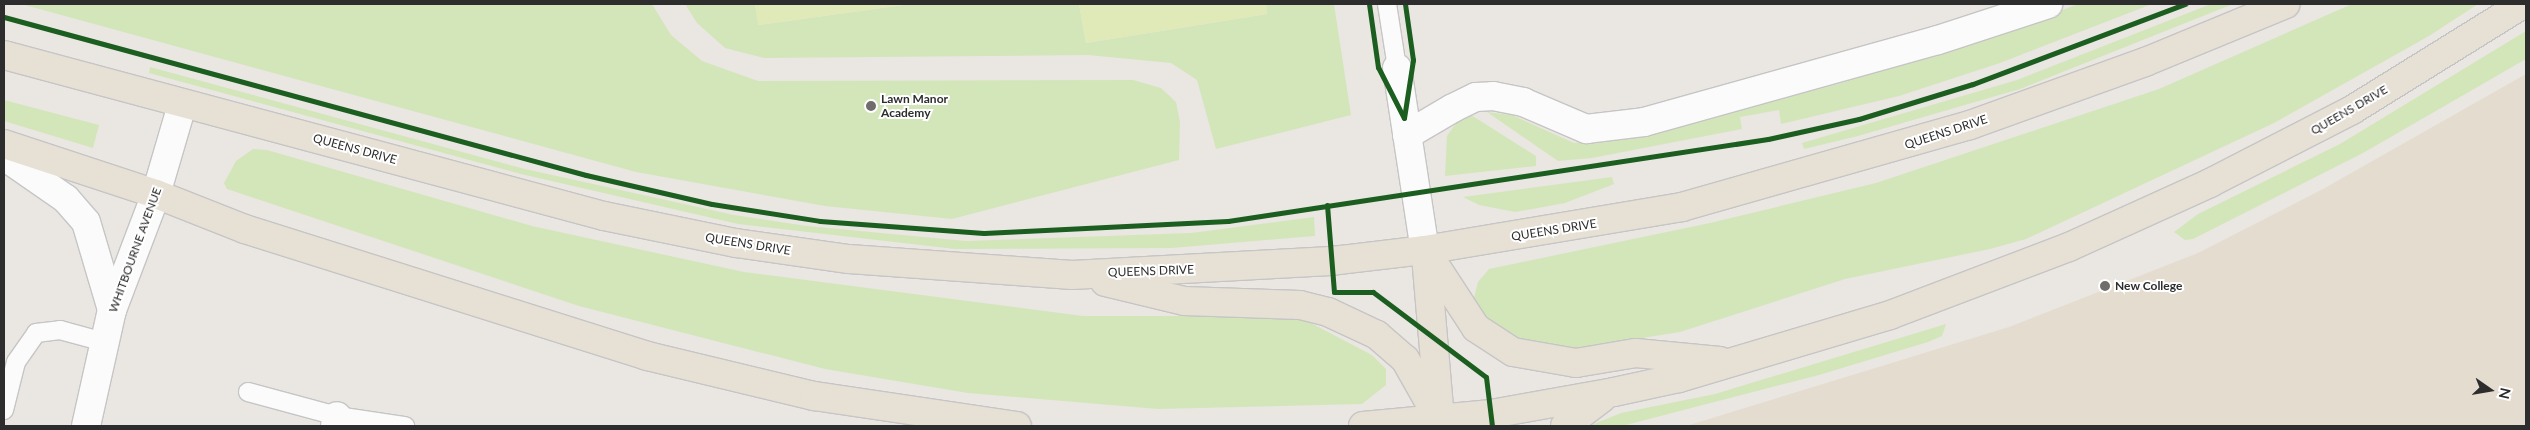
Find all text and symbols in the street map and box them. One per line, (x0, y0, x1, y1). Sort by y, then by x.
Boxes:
street label: QUEENS DRIVE (2308, 82, 2390, 138)
place label: Lawn Manor Academy (881, 92, 948, 120)
marker: Lawn Manor Academy (865, 100, 877, 112)
street label: QUEENS DRIVE (1903, 112, 1989, 152)
street label: QUEENS DRIVE (312, 131, 398, 167)
street label: WHITBOURNE AVENUE (106, 185, 164, 315)
street label: QUEENS DRIVE (1510, 216, 1598, 244)
street label: QUEENS DRIVE (704, 230, 792, 258)
street label: QUEENS DRIVE (1108, 262, 1194, 280)
place label: New College (2115, 279, 2183, 293)
marker: New College (2099, 280, 2111, 292)
north arrow (2465, 365, 2515, 415)
text: N (2496, 386, 2515, 401)

